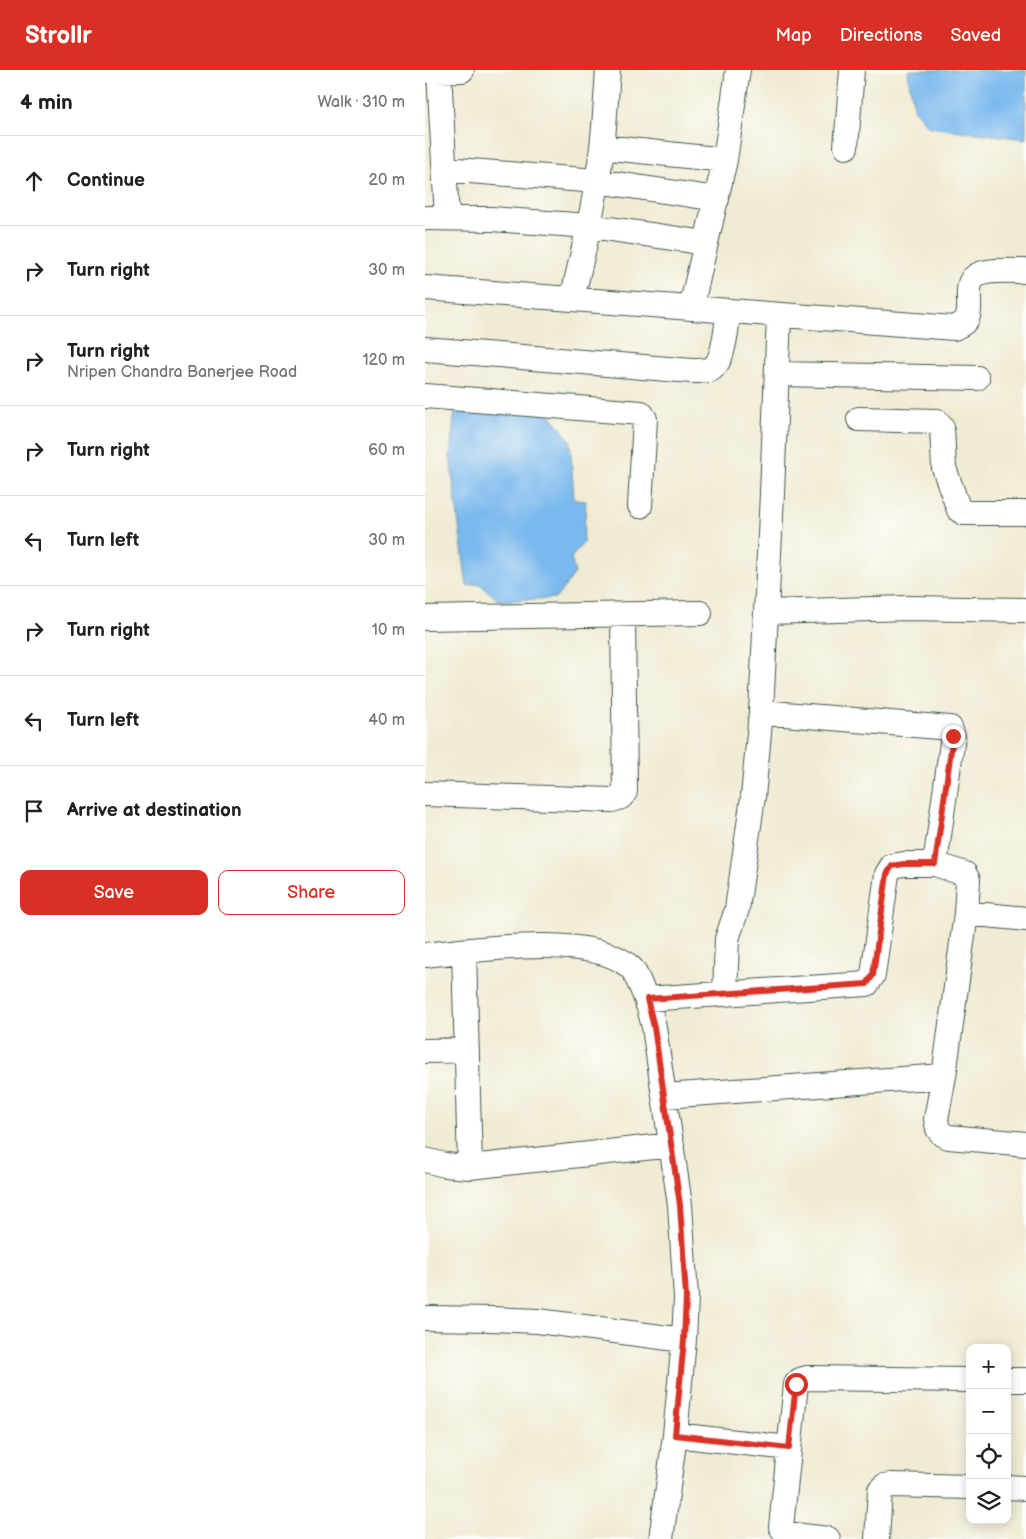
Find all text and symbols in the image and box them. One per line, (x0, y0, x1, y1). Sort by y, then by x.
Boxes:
text: Strollr (25, 21, 92, 50)
text: Map (776, 25, 812, 46)
text: Directions (840, 25, 922, 46)
text: Saved (950, 25, 1001, 46)
text: 4 min (20, 90, 73, 115)
text: Walk · 310 m (317, 93, 405, 112)
icon: ahead (20, 167, 48, 195)
text: Continue (67, 169, 145, 192)
text: 20 m (369, 171, 405, 190)
icon: right (20, 257, 48, 285)
text: Turn right (67, 259, 150, 282)
text: 30 m (368, 261, 405, 280)
text: Turn right (67, 340, 150, 363)
icon: right (20, 347, 48, 375)
text: 120 m (362, 351, 405, 370)
text: Nripen Chandra Banerjee Road (67, 363, 297, 382)
icon: right (20, 437, 48, 465)
text: Turn right (67, 439, 150, 462)
text: 60 m (368, 441, 405, 460)
icon: left (20, 527, 48, 555)
text: Turn left (67, 529, 139, 552)
text: 30 m (368, 531, 405, 550)
icon: right (20, 617, 48, 645)
text: Turn right (67, 619, 150, 642)
text: 10 m (372, 621, 405, 640)
icon: left (20, 707, 48, 735)
text: Turn left (67, 709, 139, 732)
text: 40 m (368, 711, 405, 730)
route end (942, 725, 965, 748)
icon: arrive (20, 797, 48, 825)
text: Arrive at destination (67, 799, 242, 822)
button: Save (20, 870, 208, 915)
button: Share (218, 870, 405, 915)
map controls (966, 1344, 1011, 1524)
button: + (966, 1344, 1011, 1389)
route start (785, 1373, 808, 1396)
button: − (966, 1389, 1011, 1434)
button: locate (966, 1434, 1011, 1479)
button: layers (966, 1479, 1011, 1524)

